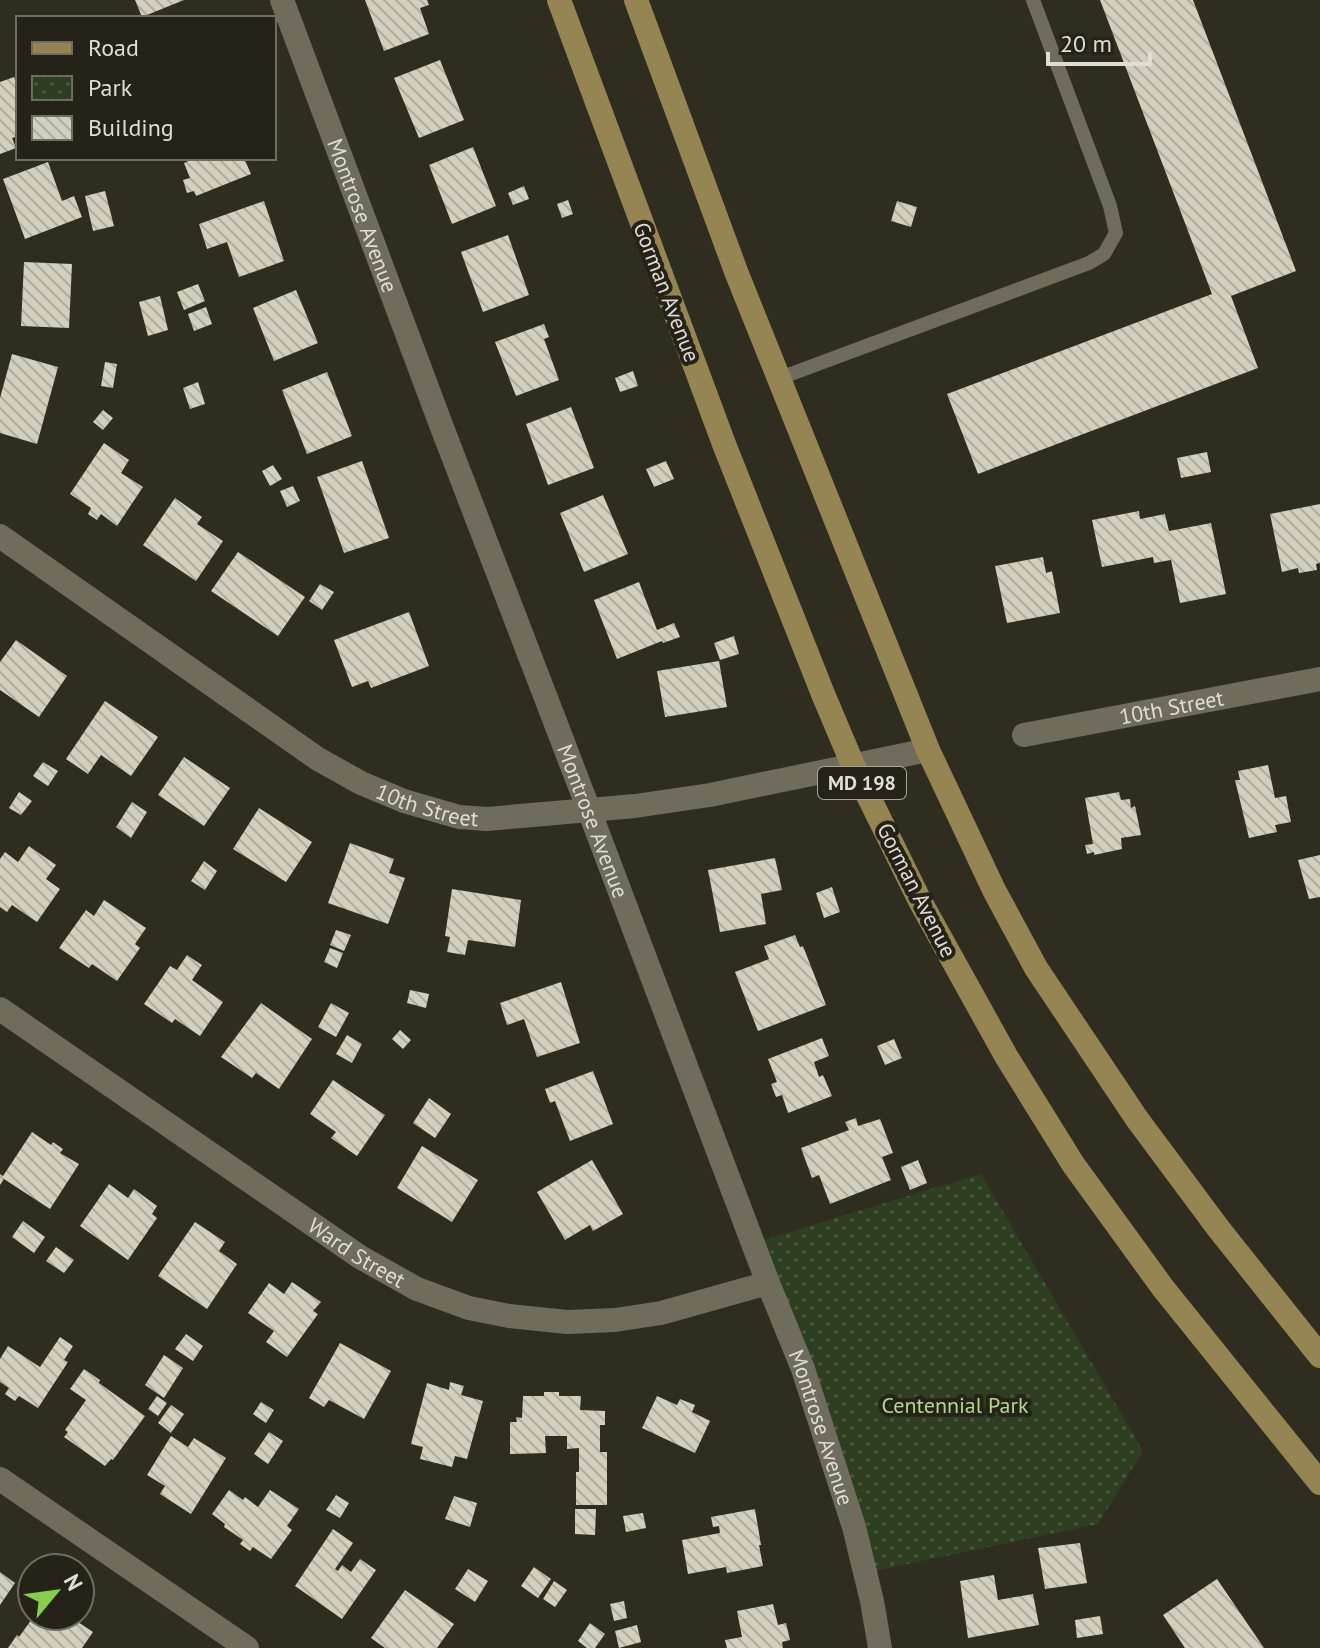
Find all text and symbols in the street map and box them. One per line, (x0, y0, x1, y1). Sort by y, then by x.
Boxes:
legend (16, 16, 276, 160)
scale bar (1048, 16, 1150, 66)
text: 20 m (1060, 28, 1112, 59)
text: Road (88, 32, 139, 63)
text: Park (88, 72, 133, 103)
text: Building (88, 112, 174, 143)
street label: Montrose Avenue (321, 134, 404, 296)
street label: Gorman Avenue (628, 218, 706, 366)
street label: 10th Street (1117, 683, 1226, 731)
street label: Montrose Avenue (551, 740, 635, 902)
road number: MD 198 (818, 767, 906, 799)
street label: 10th Street (372, 777, 480, 832)
street label: Gorman Avenue (871, 818, 963, 962)
street label: Ward Street (303, 1211, 411, 1294)
street label: Montrose Avenue (782, 1345, 860, 1509)
park label: Centennial Park (881, 1391, 1029, 1419)
north arrow (16, 1552, 96, 1632)
text: N (58, 1569, 89, 1595)

